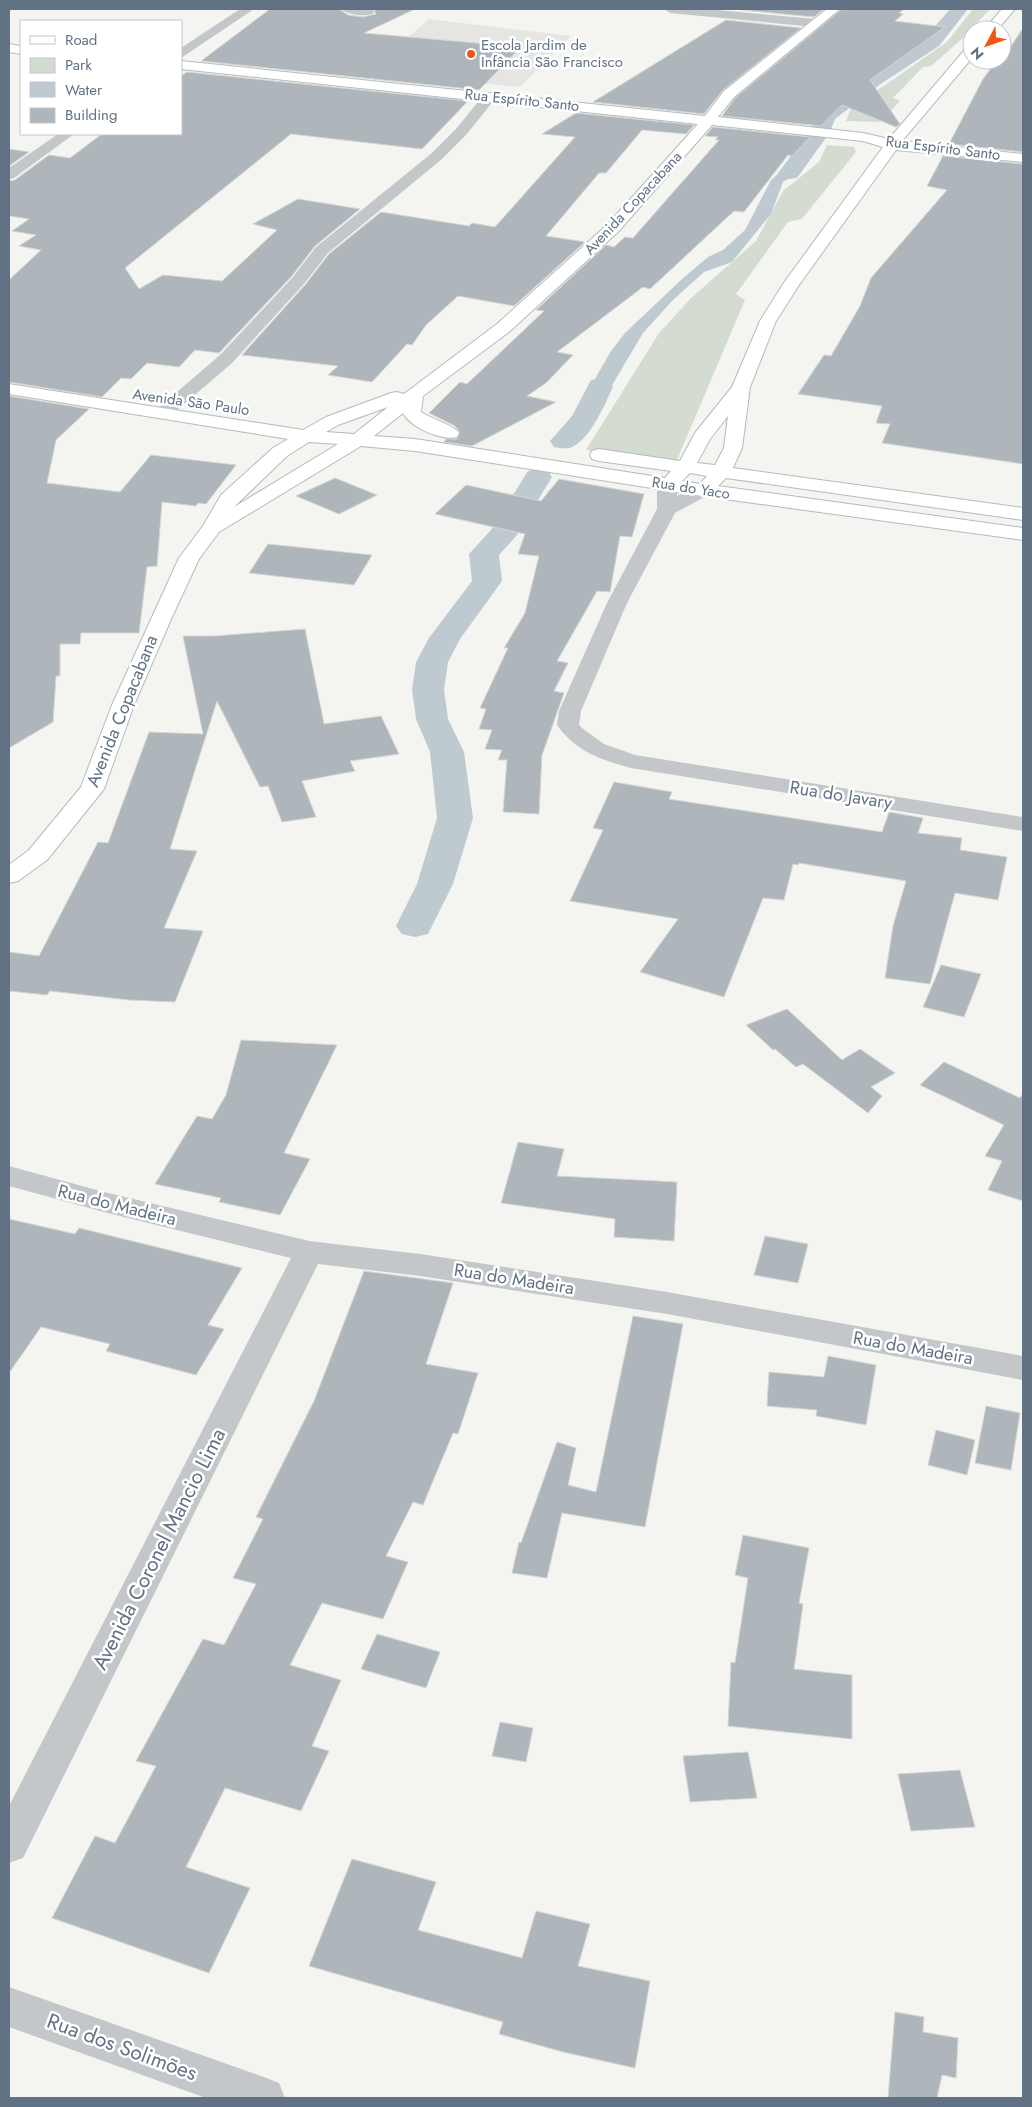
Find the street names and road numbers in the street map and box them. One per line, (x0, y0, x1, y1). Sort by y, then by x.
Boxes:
street label: Rua Espírito Santo (464, 83, 580, 117)
street label: Rua Espírito Santo (885, 130, 1001, 166)
street label: Avenida Copacabana (579, 146, 687, 260)
street label: Avenida São Paulo (131, 383, 251, 421)
street label: Rua do Yaco (650, 471, 732, 505)
street label: Avenida Copacabana (80, 631, 164, 791)
street label: Rua do Javary (788, 774, 894, 816)
street label: Rua do Madeira (55, 1178, 179, 1232)
street label: Rua do Madeira (452, 1257, 576, 1301)
street label: Rua do Madeira (851, 1325, 975, 1371)
street label: Avenida Coronel Mancio Lima (85, 1423, 233, 1675)
street label: Rua dos Solimões (43, 2006, 201, 2088)

